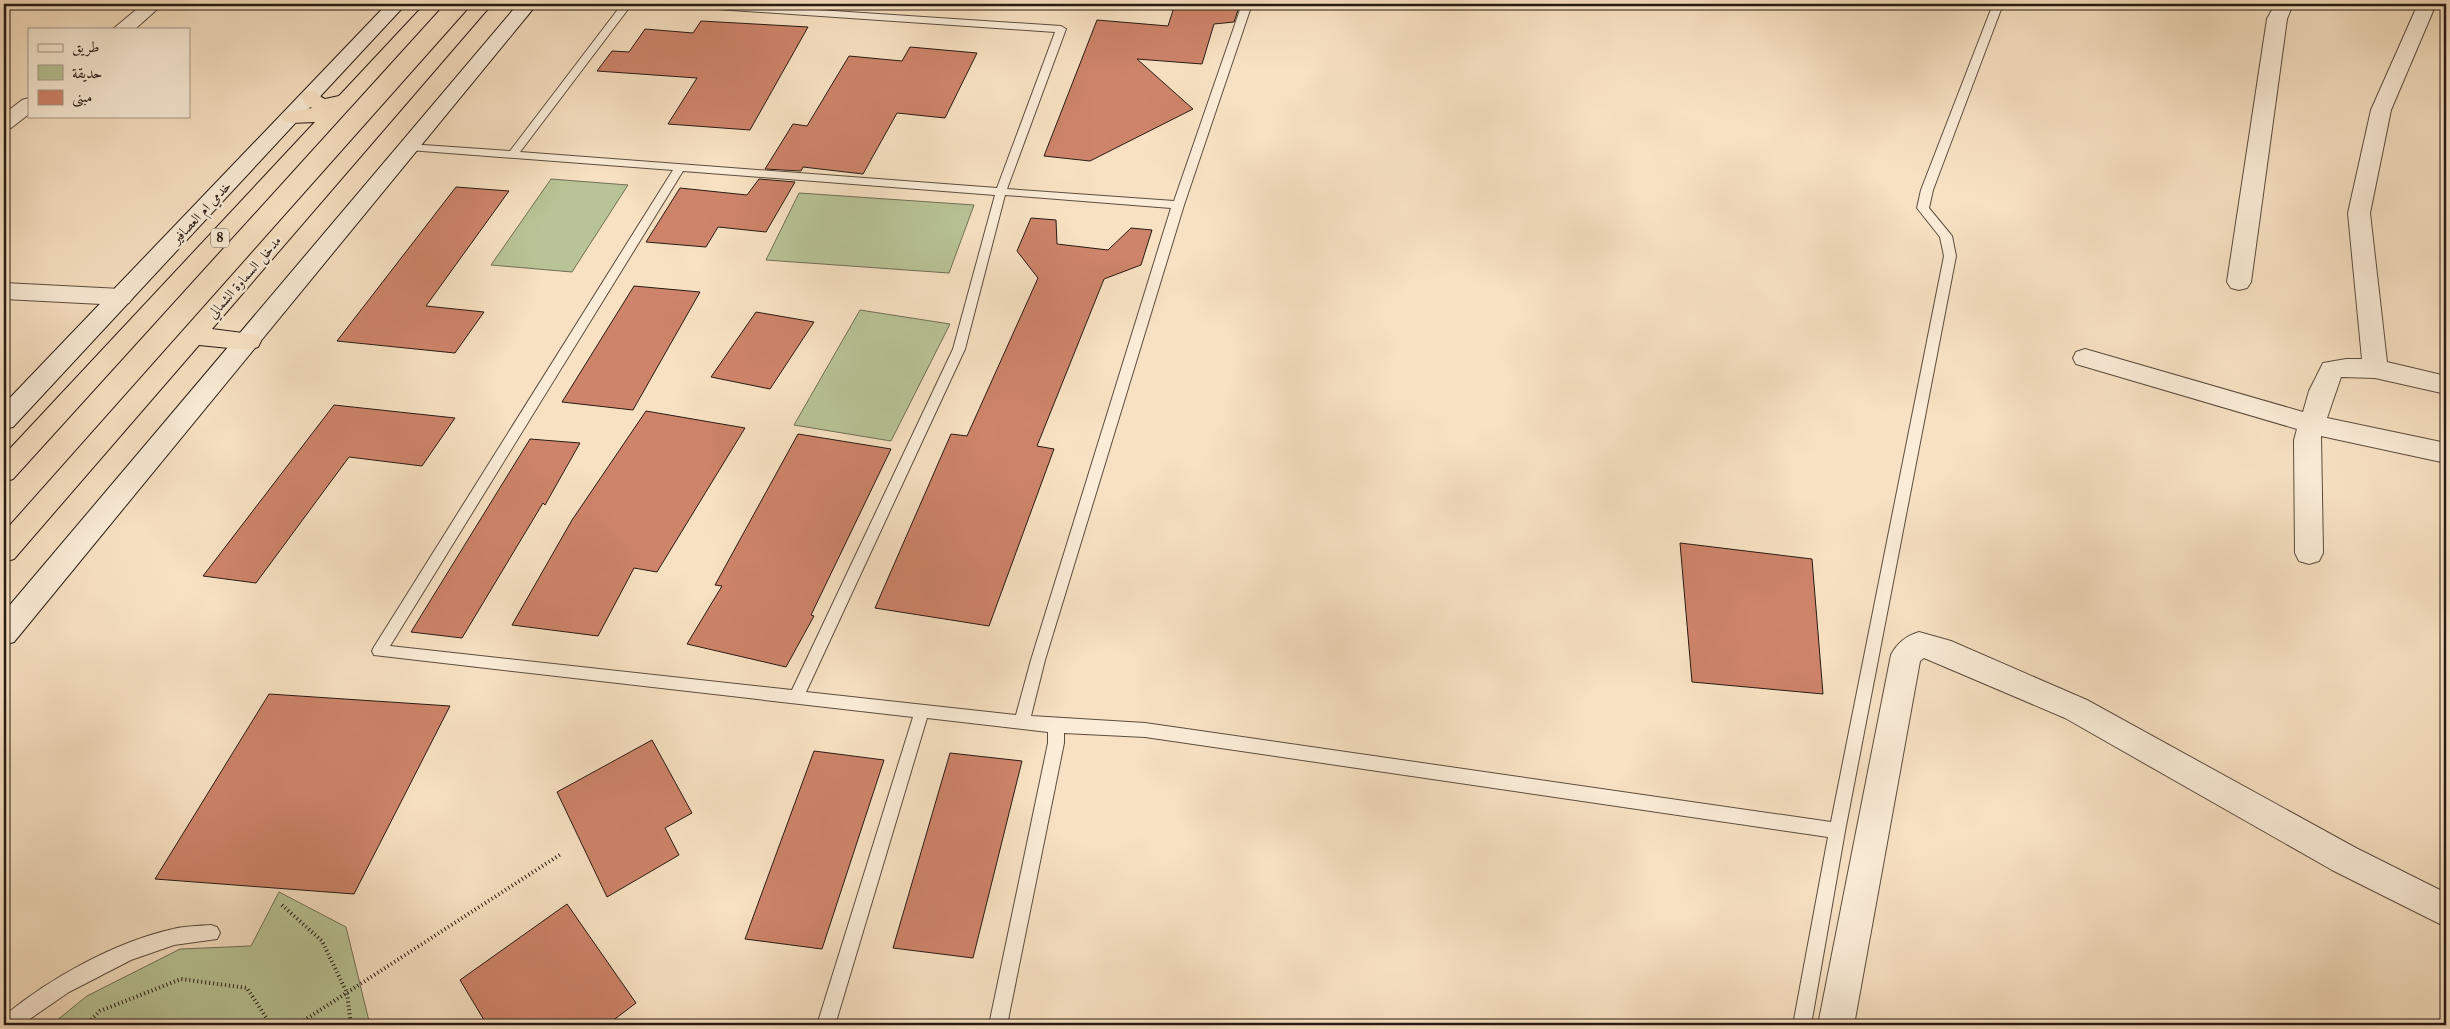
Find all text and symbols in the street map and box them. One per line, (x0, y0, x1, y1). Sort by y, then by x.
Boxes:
legend (28, 28, 190, 118)
text: طريق (72, 37, 99, 57)
text: حديقة (72, 63, 102, 82)
text: مبنى (72, 87, 92, 108)
street label: خدمي ام العصافير (166, 177, 238, 251)
road number: 8 (211, 228, 229, 248)
street label: مدخل السماوة الشمالي (203, 232, 287, 324)

